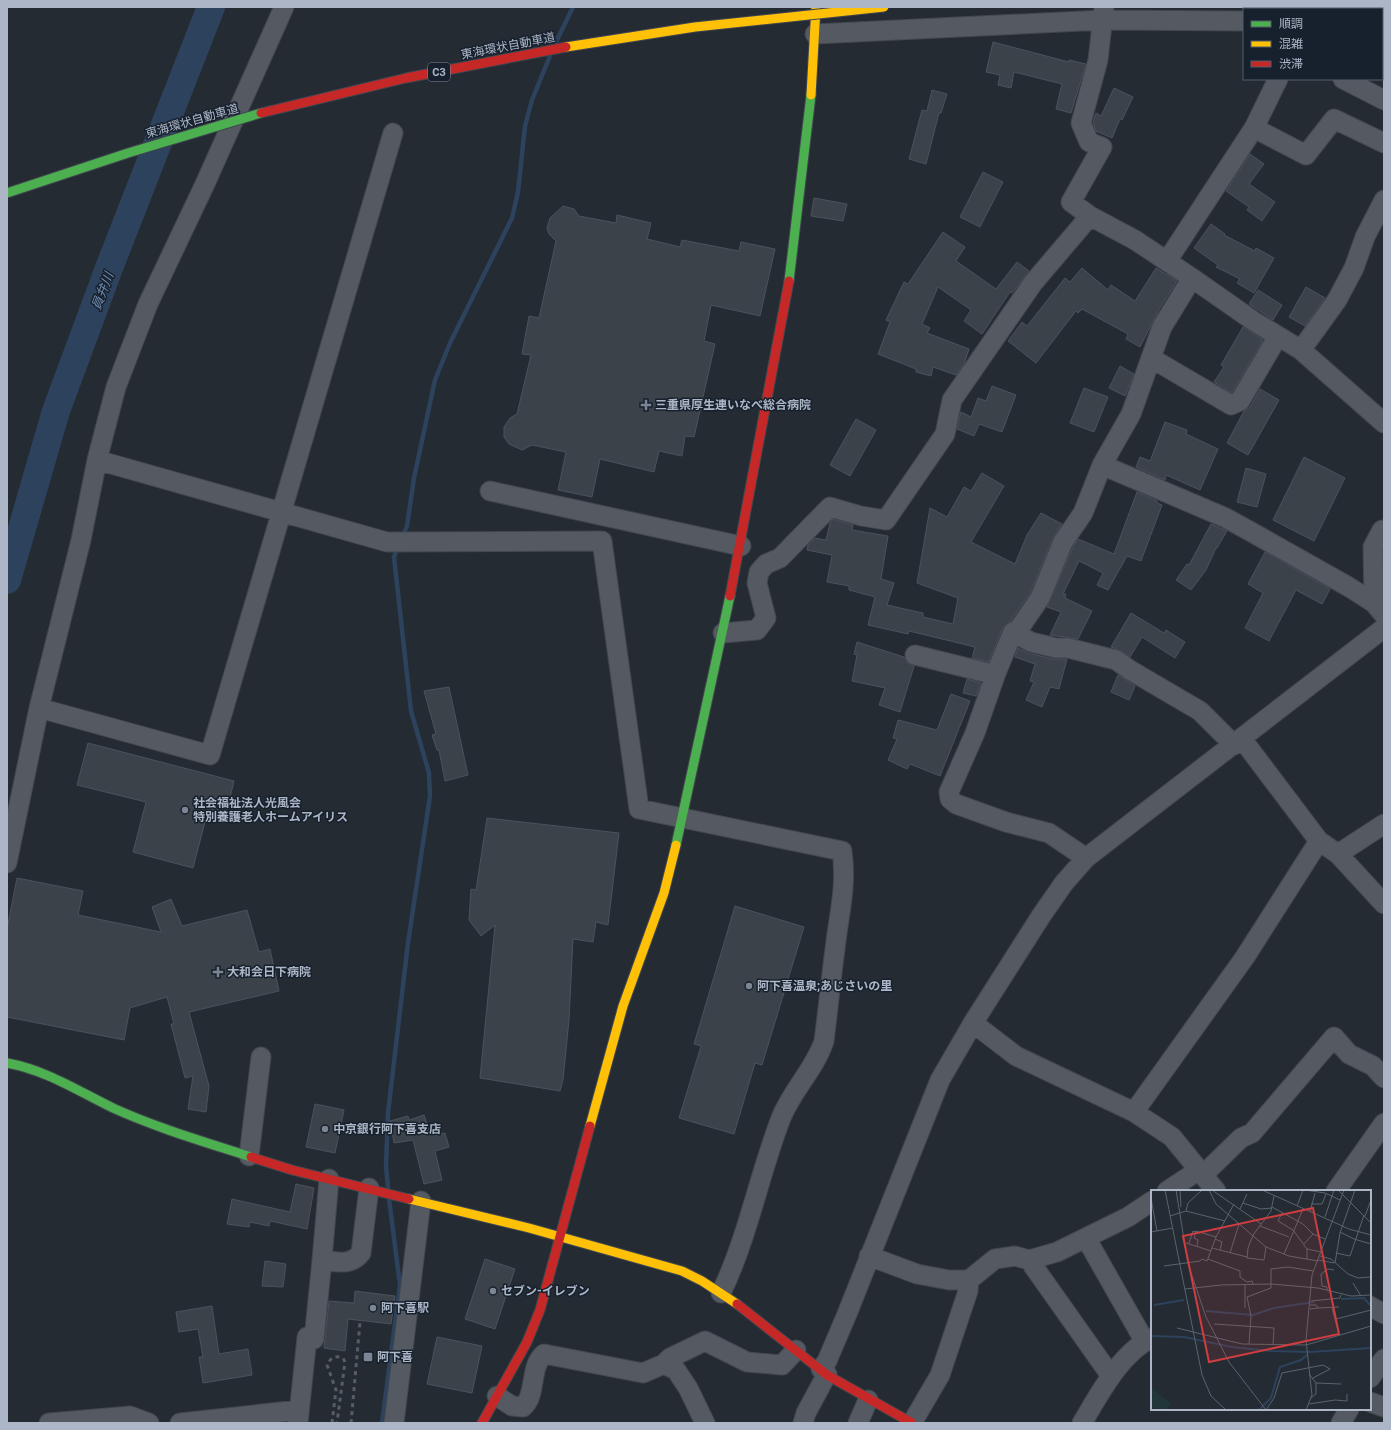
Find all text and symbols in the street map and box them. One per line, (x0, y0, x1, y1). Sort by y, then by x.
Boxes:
legend (1243, 8, 1383, 80)
text: 順調 (1279, 17, 1303, 31)
street label: 東海環状自動車道 (460, 30, 556, 62)
text: 混雑 (1279, 37, 1303, 51)
text: 渋滞 (1279, 57, 1303, 71)
road number: C3 (428, 63, 450, 81)
street label: 東海環状自動車道 (144, 101, 240, 141)
water label: 員弁川 (88, 268, 117, 312)
place label: 三重県厚生連いなべ総合病院 (655, 398, 811, 412)
marker: 三重県厚生連いなべ総合病院 (640, 399, 652, 411)
place label: 社会福祉法人光風会 特別養護老人ホームアイリス (193, 796, 348, 824)
marker: 社会福祉法人光風会 特別養護老人ホームアイリス (180, 805, 190, 815)
place label: 大和会日下病院 (227, 965, 311, 979)
marker: 大和会日下病院 (212, 966, 224, 978)
place label: 阿下喜温泉;あじさいの里 (757, 979, 892, 993)
marker: 阿下喜温泉;あじさいの里 (744, 981, 754, 991)
place label: 中京銀行阿下喜支店 (333, 1122, 441, 1136)
marker: 中京銀行阿下喜支店 (320, 1124, 330, 1134)
inset map (1151, 1190, 1371, 1410)
place label: セブン-イレブン (501, 1284, 590, 1298)
marker: セブン-イレブン (488, 1286, 498, 1296)
place label: 阿下喜駅 (381, 1301, 429, 1315)
marker: 阿下喜駅 (368, 1303, 378, 1313)
place label: 阿下喜 (377, 1350, 413, 1364)
marker: 阿下喜 (362, 1351, 374, 1363)

